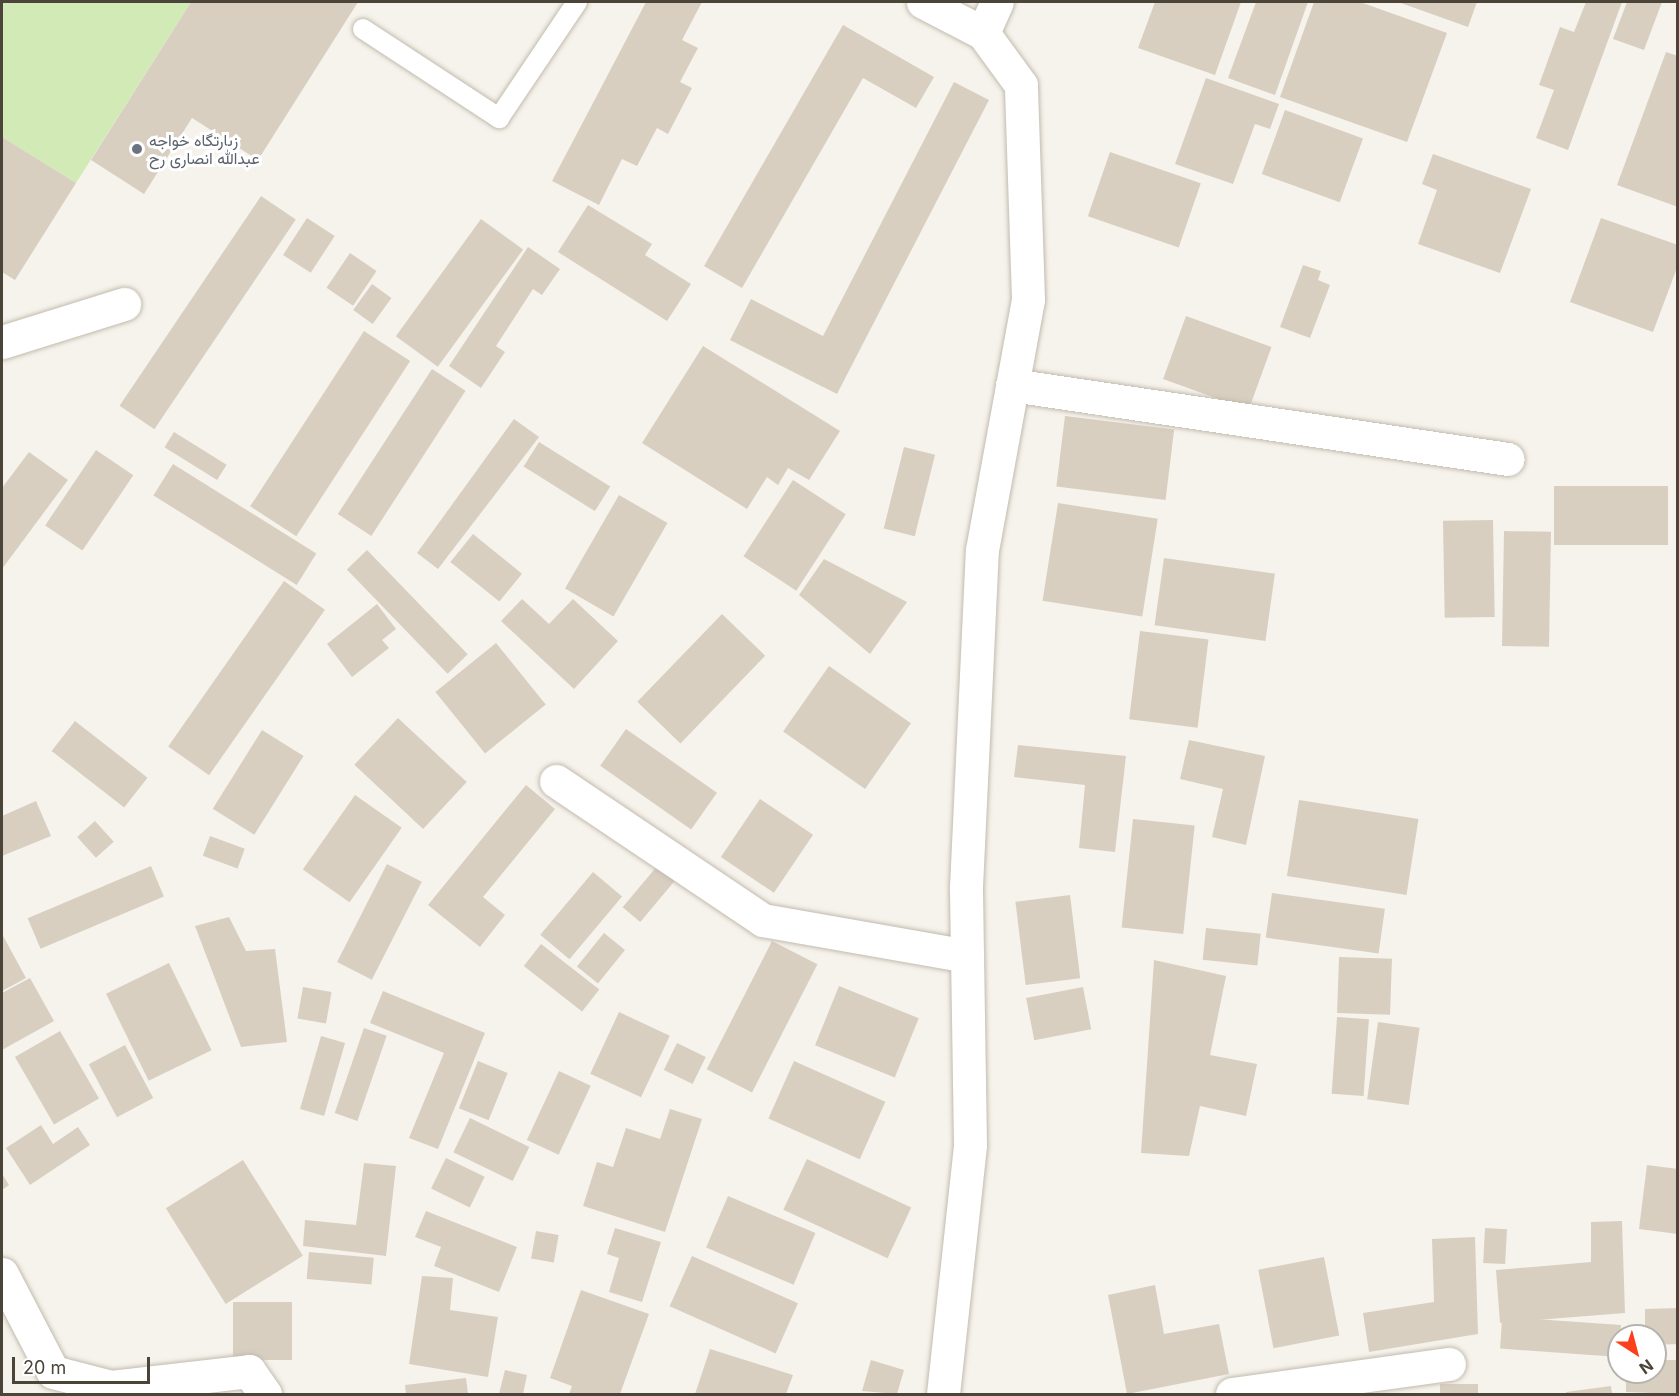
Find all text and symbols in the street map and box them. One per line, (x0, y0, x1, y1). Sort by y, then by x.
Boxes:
place label: زیارتگاه خواجه عبدالله انصاری رح (149, 130, 260, 168)
marker: زیارتگاه خواجه عبدالله انصاری رح (130, 142, 144, 156)
north arrow (1607, 1324, 1667, 1384)
scale bar (15, 1345, 153, 1383)
text: N (1636, 1355, 1657, 1379)
text: 20 m (23, 1357, 66, 1378)

